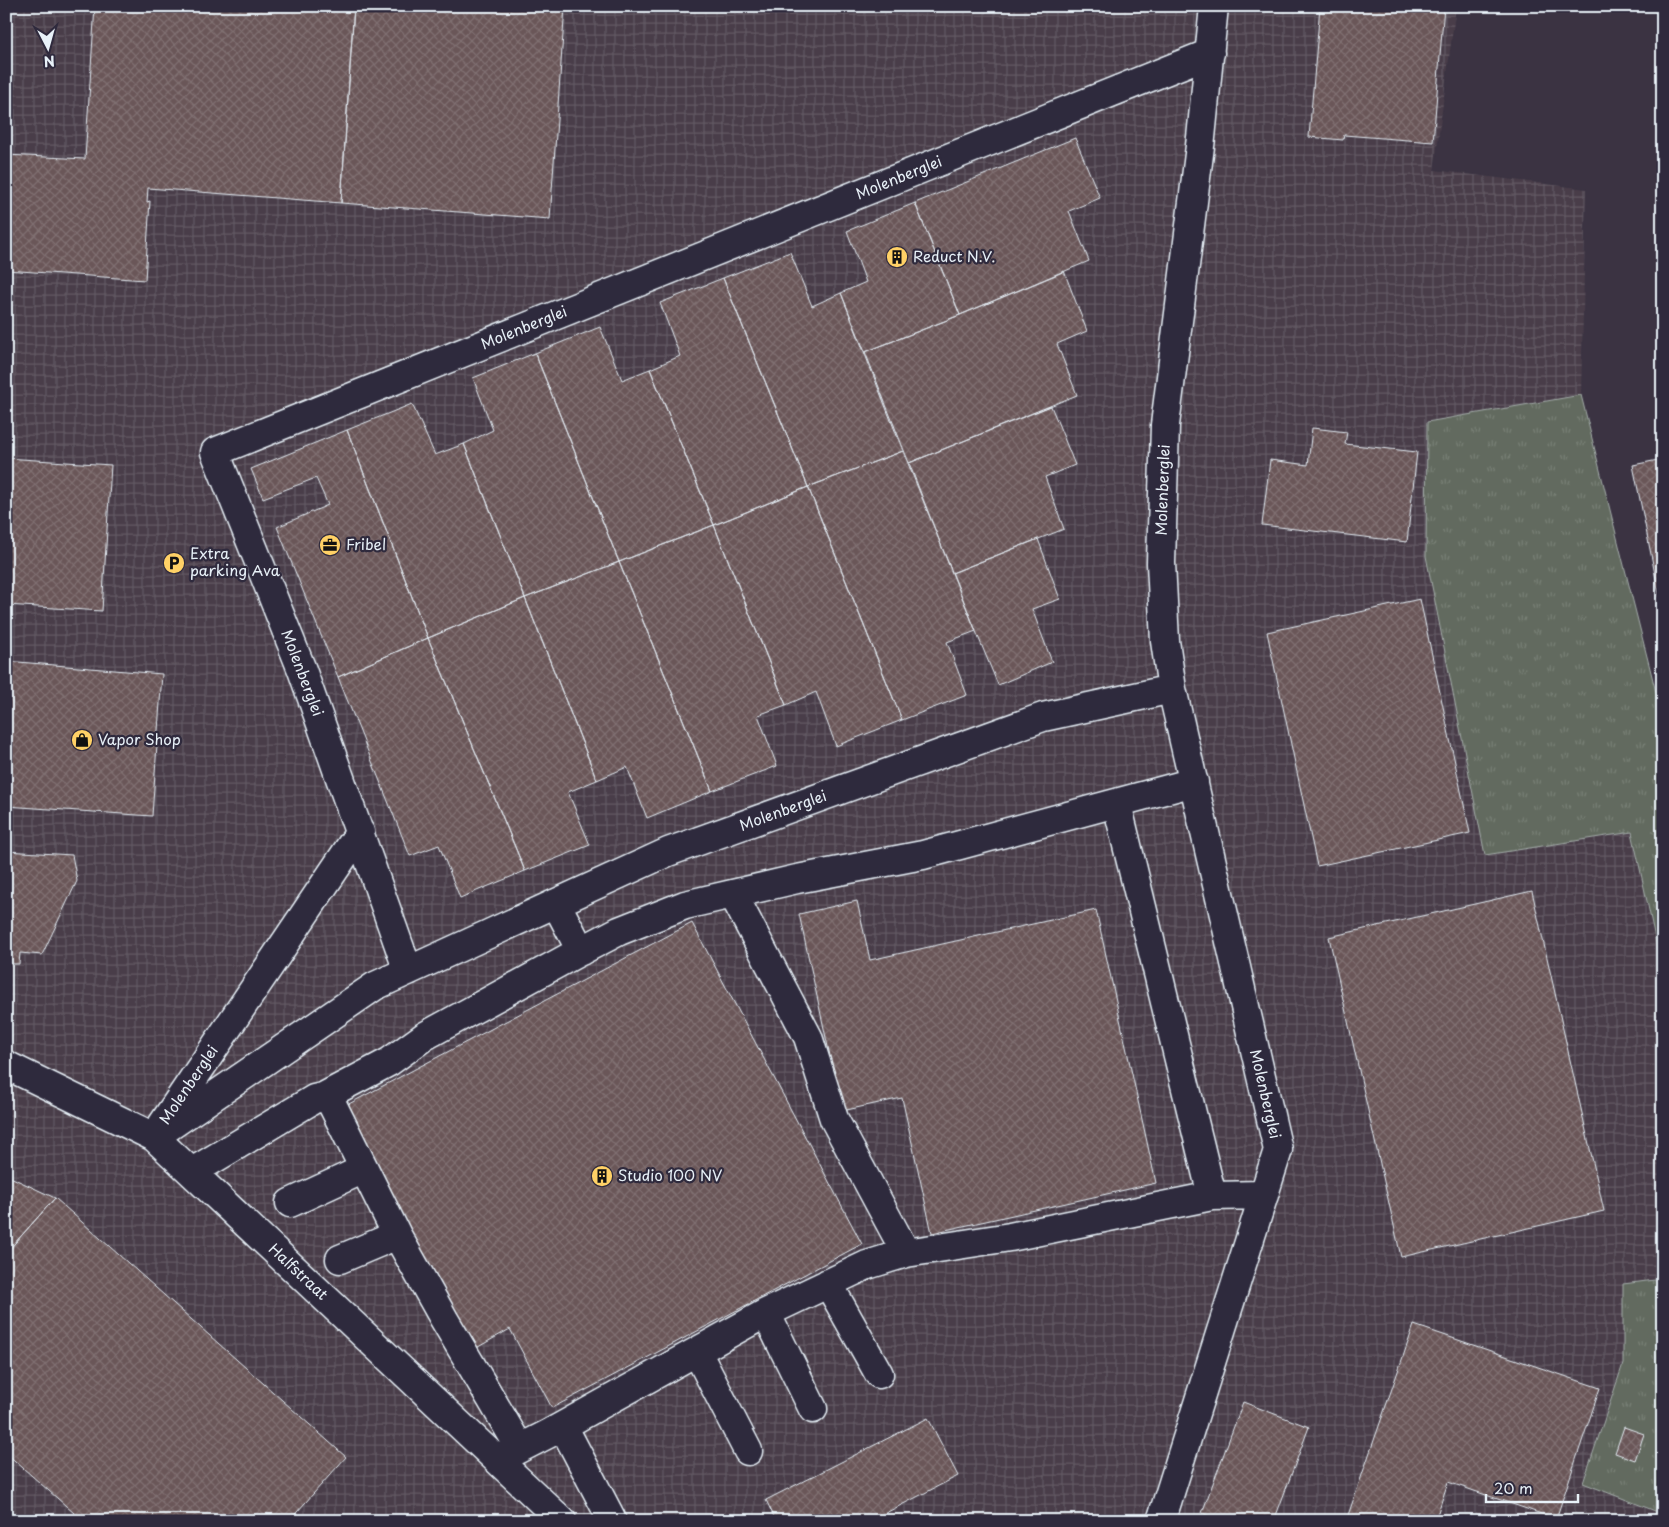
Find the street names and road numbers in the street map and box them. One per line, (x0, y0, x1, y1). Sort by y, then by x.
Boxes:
street label: Molenberglei (852, 149, 945, 204)
street label: Molenberglei (477, 299, 570, 354)
street label: Molenberglei (1148, 444, 1175, 536)
street label: Molenberglei (276, 626, 330, 719)
street label: Molenberglei (736, 783, 829, 836)
street label: Molenberglei (153, 1040, 223, 1128)
street label: Molenberglei (1245, 1047, 1288, 1141)
street label: Halfstraat (264, 1237, 334, 1305)

